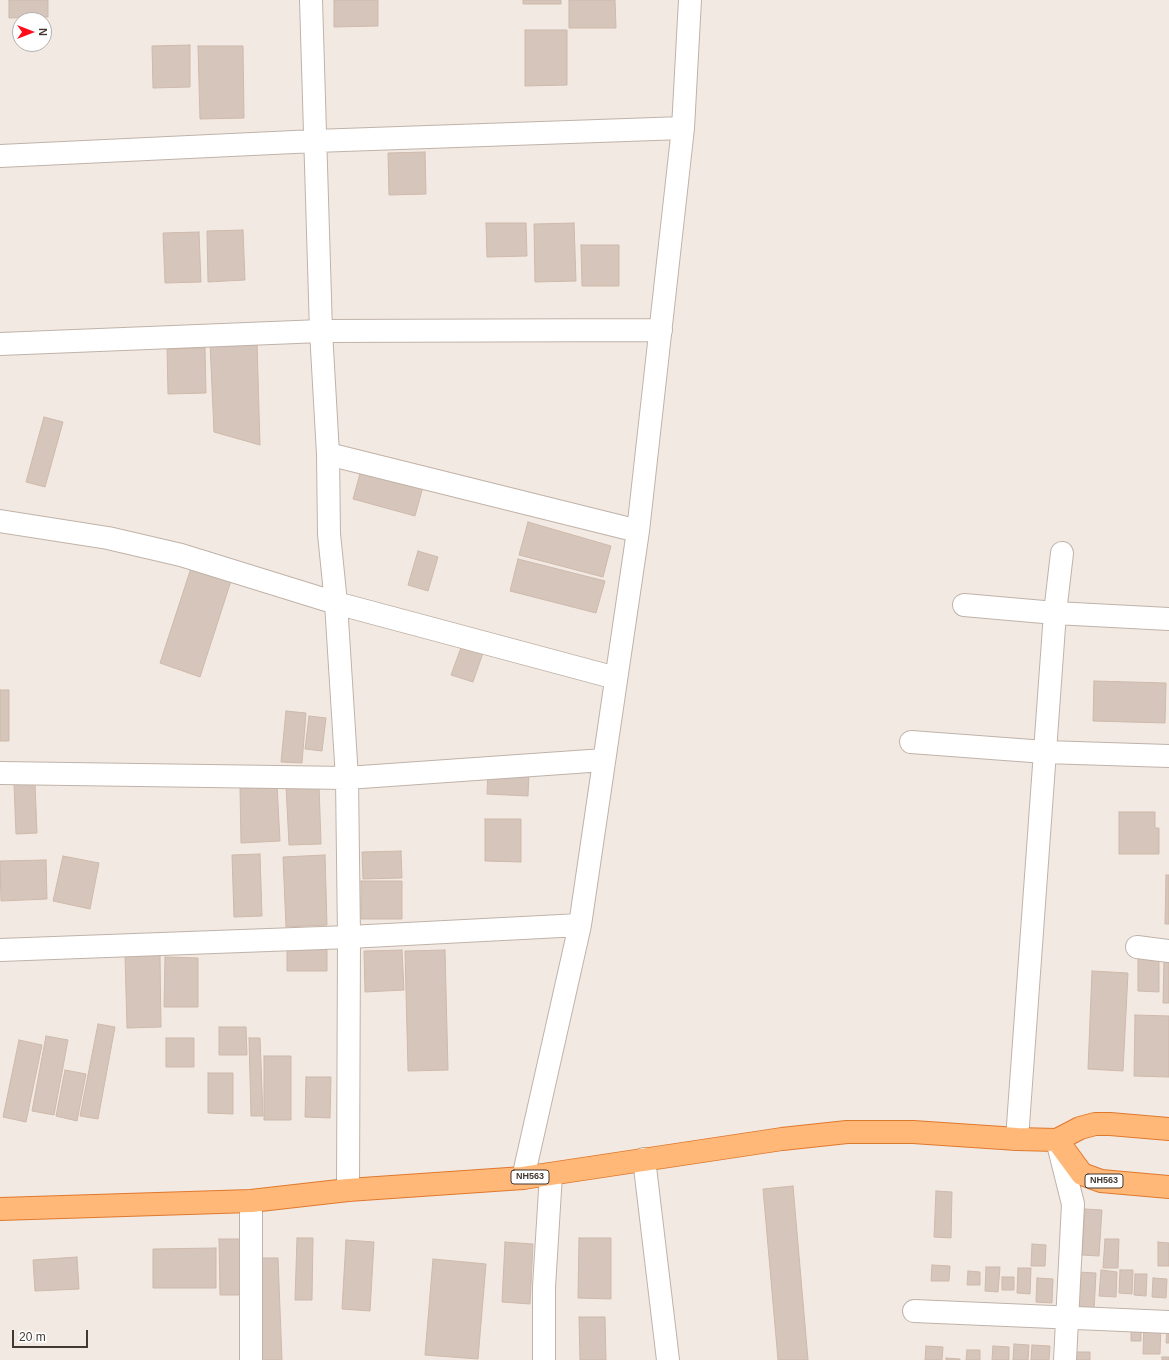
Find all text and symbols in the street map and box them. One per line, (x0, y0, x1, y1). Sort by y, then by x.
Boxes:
north arrow (12, 12, 52, 52)
text: N (37, 28, 49, 36)
road number: NH563 (511, 1170, 549, 1184)
road number: NH563 (1085, 1174, 1123, 1188)
scale bar (14, 1322, 90, 1348)
text: 20 m (19, 1330, 46, 1344)

